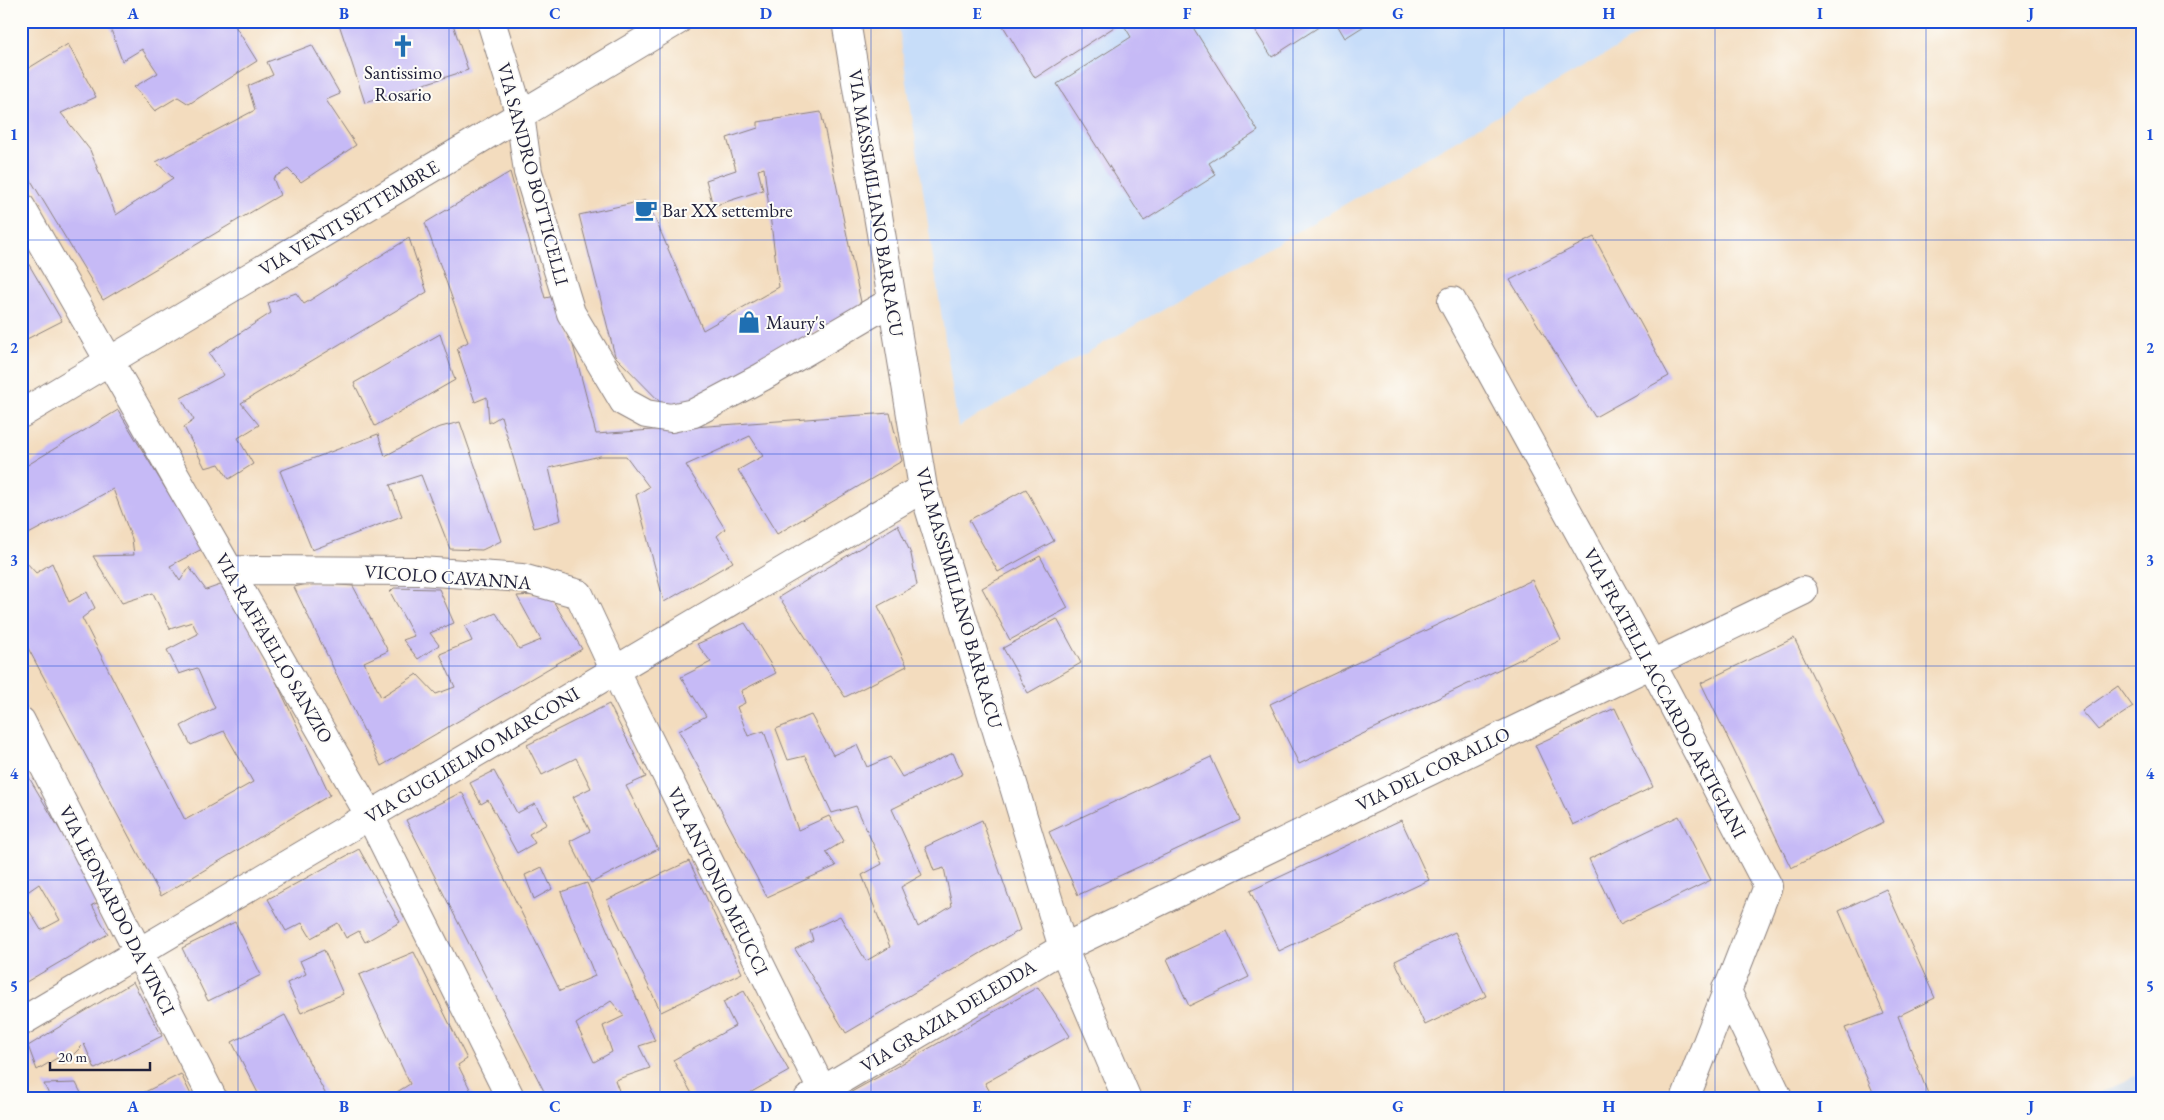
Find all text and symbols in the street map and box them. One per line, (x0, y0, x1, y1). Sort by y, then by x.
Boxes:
text: A (126, 3, 139, 24)
text: B (339, 3, 349, 24)
text: C (549, 3, 561, 24)
text: D (760, 3, 772, 24)
text: E (972, 3, 982, 24)
text: F (1183, 3, 1192, 24)
text: G (1392, 3, 1404, 24)
text: H (1603, 3, 1616, 24)
text: I (1817, 3, 1823, 24)
text: J (2026, 3, 2034, 24)
church icon: Santissimo Rosario (390, 33, 416, 59)
place label: Santissimo Rosario (364, 60, 442, 107)
street label: VIA SANDRO BOTTICELLI (491, 60, 575, 289)
street label: VIA MASSIMILIANO BARRACU (842, 67, 910, 339)
text: 1 (10, 124, 18, 145)
text: 1 (2146, 124, 2154, 145)
street label: VIA VENTI SETTEMBRE (254, 154, 444, 282)
cafe icon: Bar XX settembre (633, 197, 659, 223)
place label: Bar XX settembre (662, 198, 793, 223)
shop icon: Maury's (736, 309, 762, 335)
place label: Maury's (766, 310, 825, 335)
text: 2 (10, 337, 19, 358)
text: 2 (2146, 337, 2155, 358)
street label: VIA MASSIMILIANO BARRACU (910, 465, 1008, 731)
street label: VIA FRATELLI ACCARDO ARTIGIANI (1578, 544, 1753, 843)
street label: VIA RAFFAELLO SANZIO (209, 548, 339, 748)
text: 3 (10, 550, 18, 571)
text: 3 (2146, 550, 2154, 571)
street label: VICOLO CAVANNA (364, 559, 533, 595)
street label: VIA GUGLIELMO MARCONI (360, 681, 584, 829)
street label: VIA DEL CORALLO (1352, 721, 1514, 817)
text: 4 (10, 763, 19, 784)
text: 4 (2146, 763, 2155, 784)
street label: VIA ANTONIO MEUCCI (662, 783, 775, 980)
street label: VIA LEONARDO DA VINCI (53, 801, 181, 1019)
street label: VIA GRAZIA DELEDDA (856, 953, 1041, 1078)
text: 5 (10, 976, 18, 997)
text: 5 (2146, 976, 2154, 997)
scale bar (50, 1040, 150, 1072)
text: 20 m (58, 1047, 87, 1066)
text: A (126, 1096, 139, 1117)
text: B (339, 1096, 349, 1117)
text: C (549, 1096, 561, 1117)
text: D (760, 1096, 772, 1117)
text: E (972, 1096, 982, 1117)
text: F (1183, 1096, 1192, 1117)
text: G (1392, 1096, 1404, 1117)
text: H (1603, 1096, 1616, 1117)
text: I (1817, 1096, 1823, 1117)
text: J (2026, 1096, 2034, 1117)

